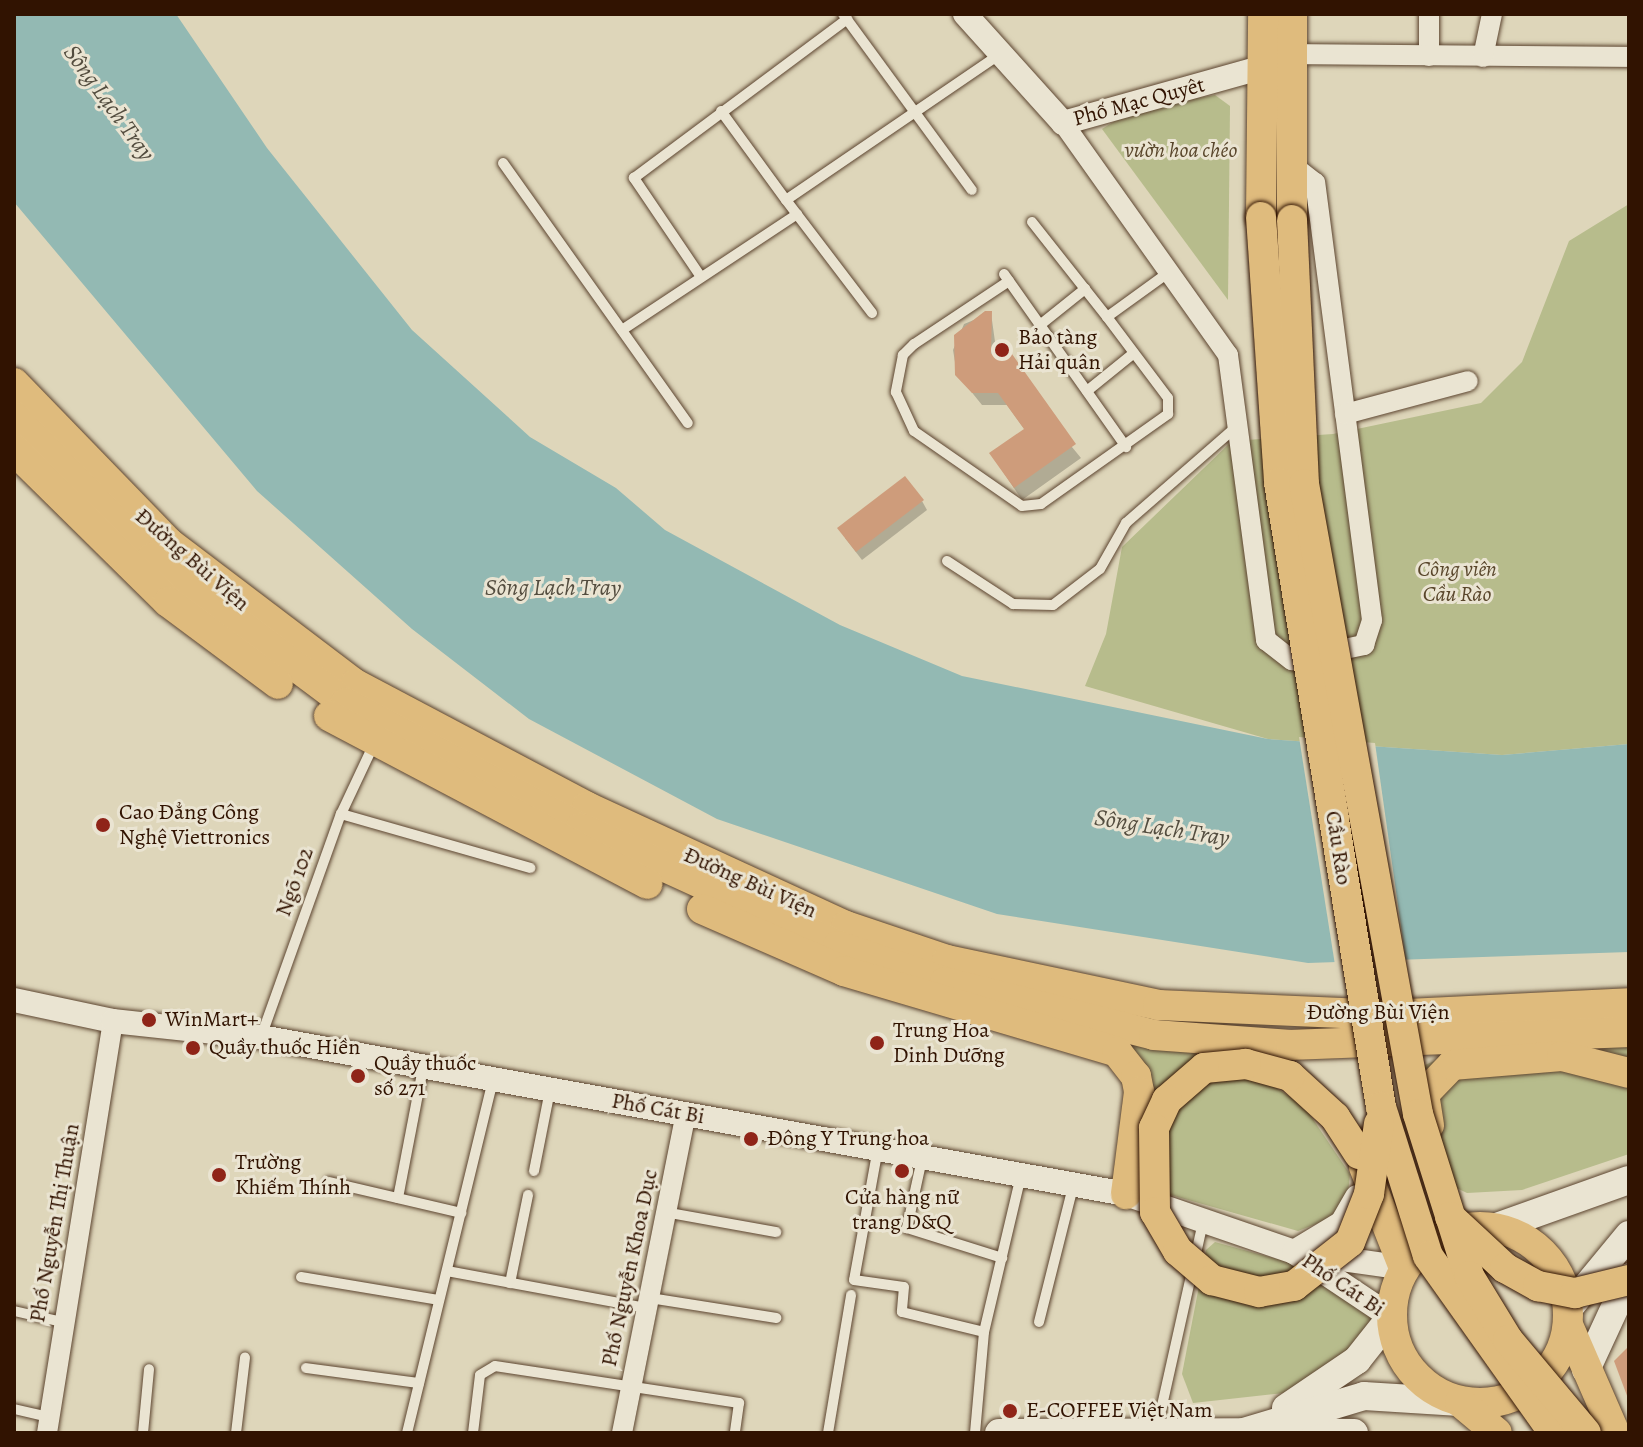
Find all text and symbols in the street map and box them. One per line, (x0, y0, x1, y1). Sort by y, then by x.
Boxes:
water label: Sông Lạch Tray (57, 39, 161, 167)
street label: Phố Mạc Quyêt (1070, 72, 1208, 132)
park label: vườn hoa chéo (1125, 138, 1237, 164)
place label: Bảo tàng Hải quân (1018, 324, 1101, 376)
marker: Bảo tàng Hải quân (993, 341, 1011, 359)
street label: Đường Bùi Viện (129, 503, 255, 617)
park label: Công viên Cầu Rào (1417, 556, 1497, 608)
water label: Sông Lạch Tray (485, 574, 621, 602)
place label: Cao Đẳng Công Nghệ Viettronics (119, 799, 270, 850)
water label: Sông Lạch Tray (1092, 803, 1232, 853)
street label: Cầu Rào (1319, 809, 1357, 887)
marker: Cao Đẳng Công Nghệ Viettronics (94, 816, 112, 834)
street label: Đường Bùi Viện (679, 842, 821, 924)
street label: Ngõ 102 (270, 844, 320, 920)
street label: Đường Bùi Viện (1307, 1000, 1449, 1026)
place label: WinMart+ (165, 1007, 258, 1033)
marker: WinMart+ (140, 1011, 158, 1029)
place label: Trung Hoa Dinh Dưỡng (893, 1017, 1005, 1068)
marker: Trung Hoa Dinh Dưỡng (868, 1034, 886, 1052)
place label: Quầy thuốc Hiền (209, 1035, 360, 1061)
marker: Quầy thuốc Hiền (184, 1039, 202, 1057)
place label: Quầy thuốc số 271 (374, 1050, 476, 1102)
marker: Quầy thuốc số 271 (349, 1067, 367, 1085)
street label: Phố Cát Bi (609, 1088, 707, 1130)
street label: Phố Nguyễn Thị Thuận (25, 1121, 85, 1325)
place label: Đông Y Trung hoa (767, 1126, 929, 1152)
marker: Đông Y Trung hoa (742, 1130, 760, 1148)
place label: Trường Khiếm Thính (235, 1149, 351, 1200)
marker: Cửa hàng nữ trang D&Q (893, 1162, 911, 1180)
marker: Trường Khiếm Thính (210, 1166, 228, 1184)
street label: Phố Nguyễn Khoa Dục (596, 1167, 664, 1369)
place label: Cửa hàng nữ trang D&Q (845, 1184, 959, 1236)
street label: Phố Cát Bi (1297, 1248, 1389, 1322)
place label: E-COFFEE Việt Nam (1026, 1398, 1212, 1424)
marker: E-COFFEE Việt Nam (1001, 1402, 1019, 1420)

